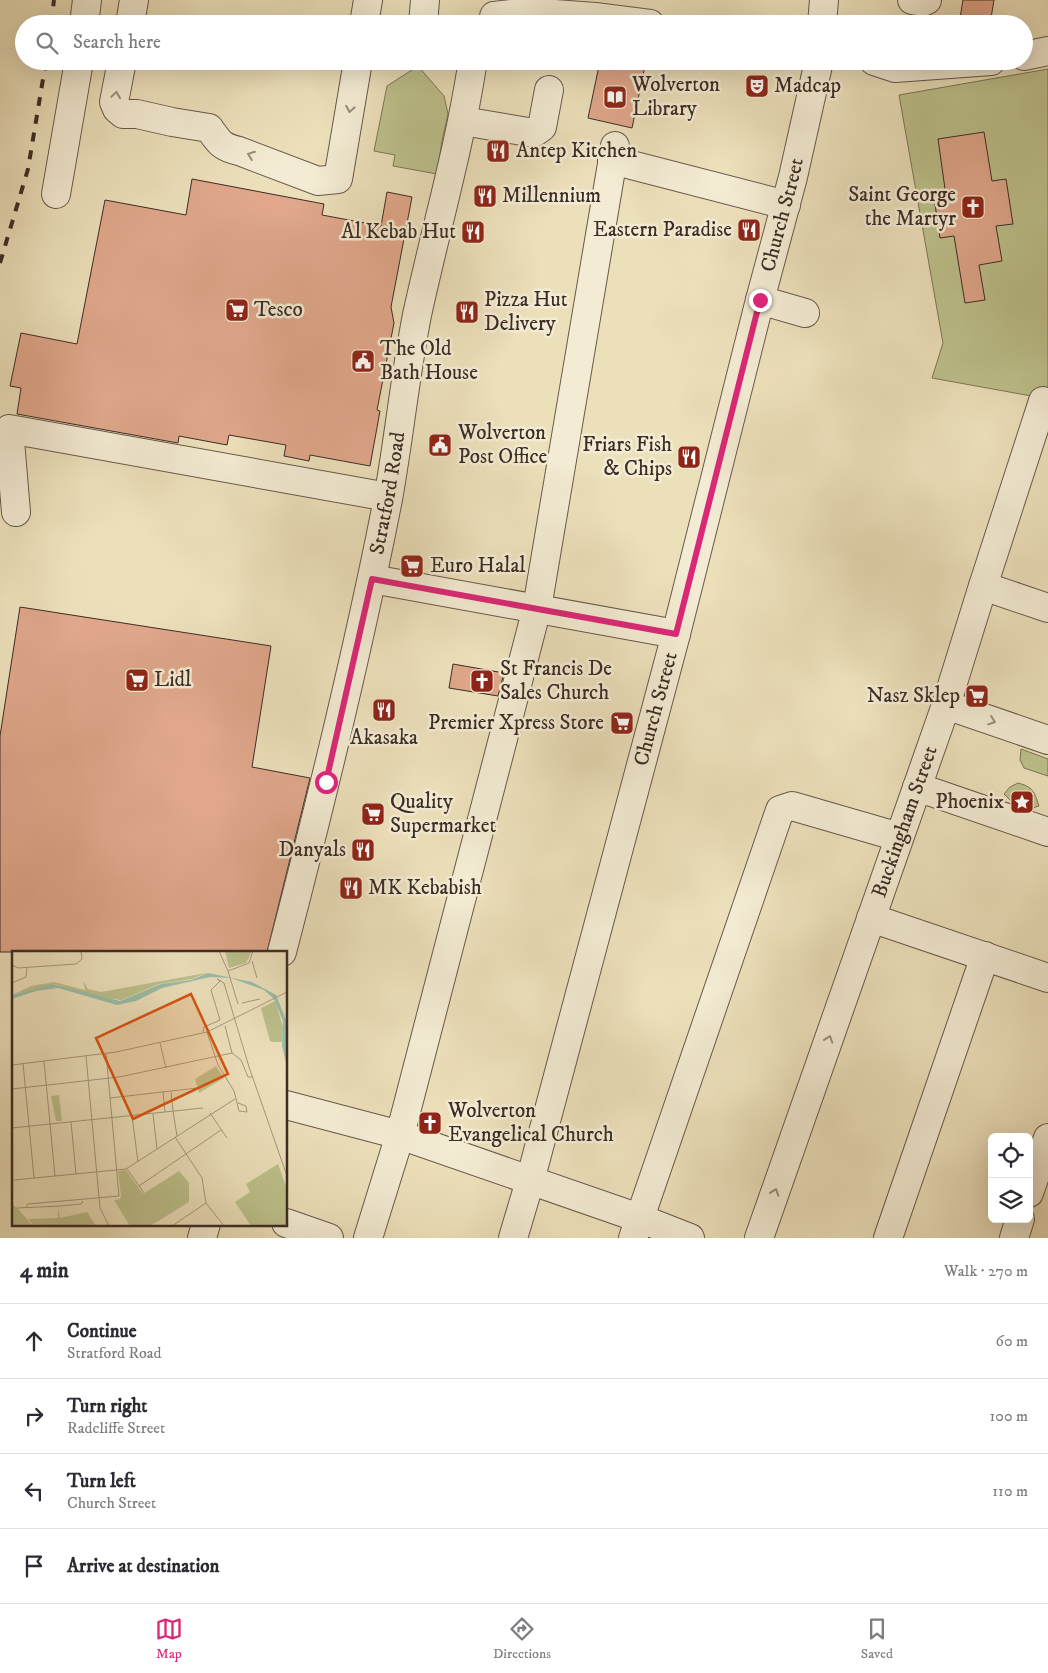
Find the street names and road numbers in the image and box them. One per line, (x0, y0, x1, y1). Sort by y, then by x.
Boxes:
street label: Church Street (755, 155, 810, 275)
street label: Stratford Road (364, 430, 412, 557)
street label: Church Street (628, 649, 684, 769)
street label: Buckingham Street (866, 742, 944, 901)

